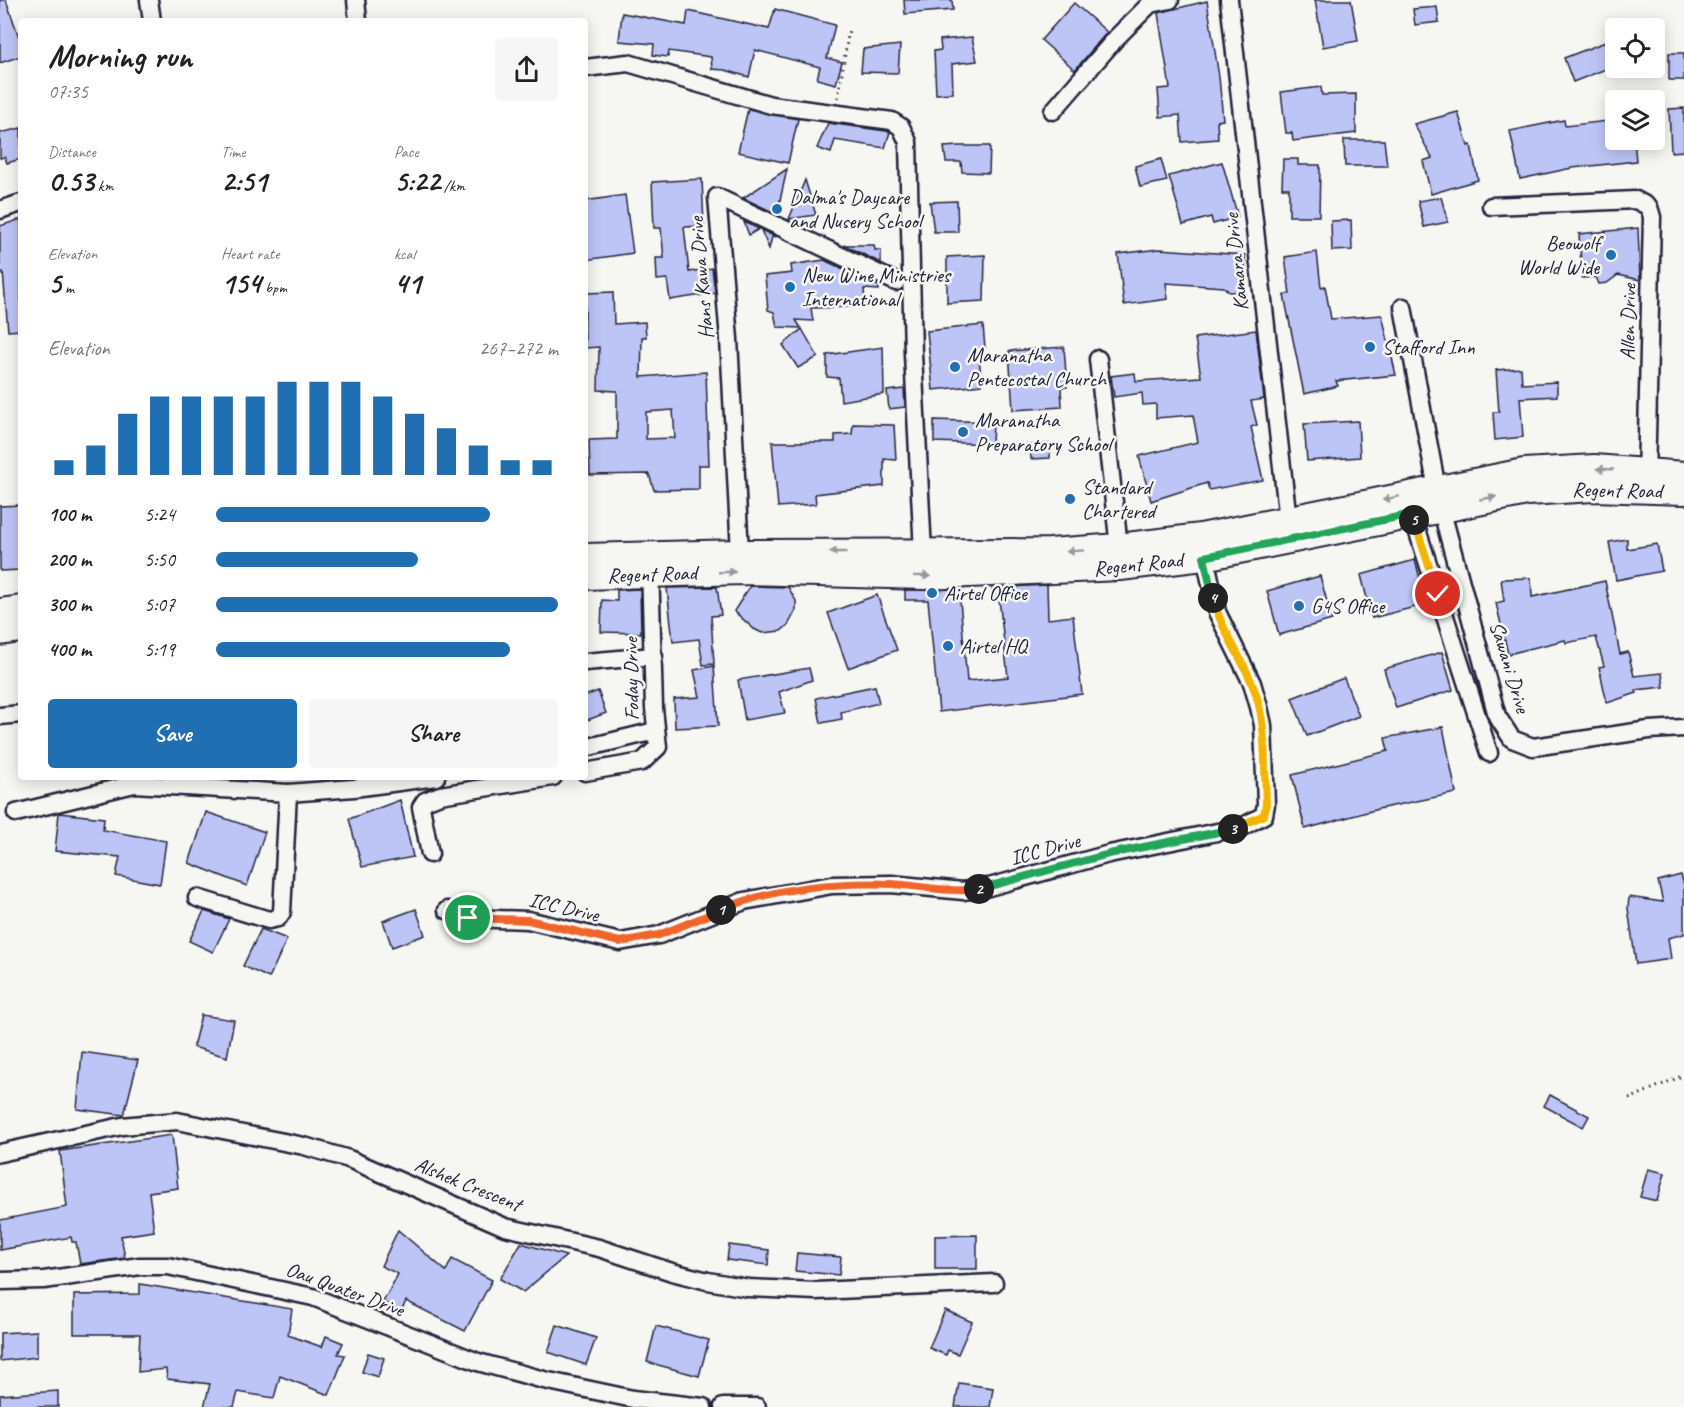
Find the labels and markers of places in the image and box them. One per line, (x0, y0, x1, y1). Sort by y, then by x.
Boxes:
place label: Dalma's Daycare and Nusery School (789, 184, 925, 234)
marker: Dalma's Daycare and Nusery School (770, 202, 784, 216)
place label: Beowolf World Wide (1518, 230, 1604, 280)
marker: Beowolf World Wide (1604, 248, 1618, 262)
place label: New Wine Ministries International (802, 262, 952, 312)
marker: New Wine Ministries International (783, 280, 797, 294)
place label: Stafford Inn (1382, 334, 1475, 360)
marker: Stafford Inn (1363, 340, 1377, 354)
place label: Maranatha Pentecostal Church (967, 342, 1107, 392)
marker: Maranatha Pentecostal Church (948, 360, 962, 374)
place label: Maranatha Preparatory School (975, 407, 1114, 457)
marker: Maranatha Preparatory School (956, 425, 970, 439)
place label: Standard Chartered (1082, 474, 1159, 524)
marker: Standard Chartered (1063, 492, 1077, 506)
pin: 5 (1399, 505, 1429, 535)
pin (1412, 568, 1463, 619)
place label: Airtel Office (944, 580, 1028, 606)
pin: 4 (1198, 583, 1228, 613)
marker: Airtel Office (925, 586, 939, 600)
place label: G4S Office (1311, 593, 1387, 619)
marker: G4S Office (1292, 599, 1306, 613)
place label: Airtel HQ (960, 633, 1029, 659)
marker: Airtel HQ (941, 639, 955, 653)
pin: 3 (1218, 814, 1248, 844)
pin: 2 (964, 874, 994, 904)
pin (442, 892, 493, 943)
pin: 1 (706, 895, 736, 925)

